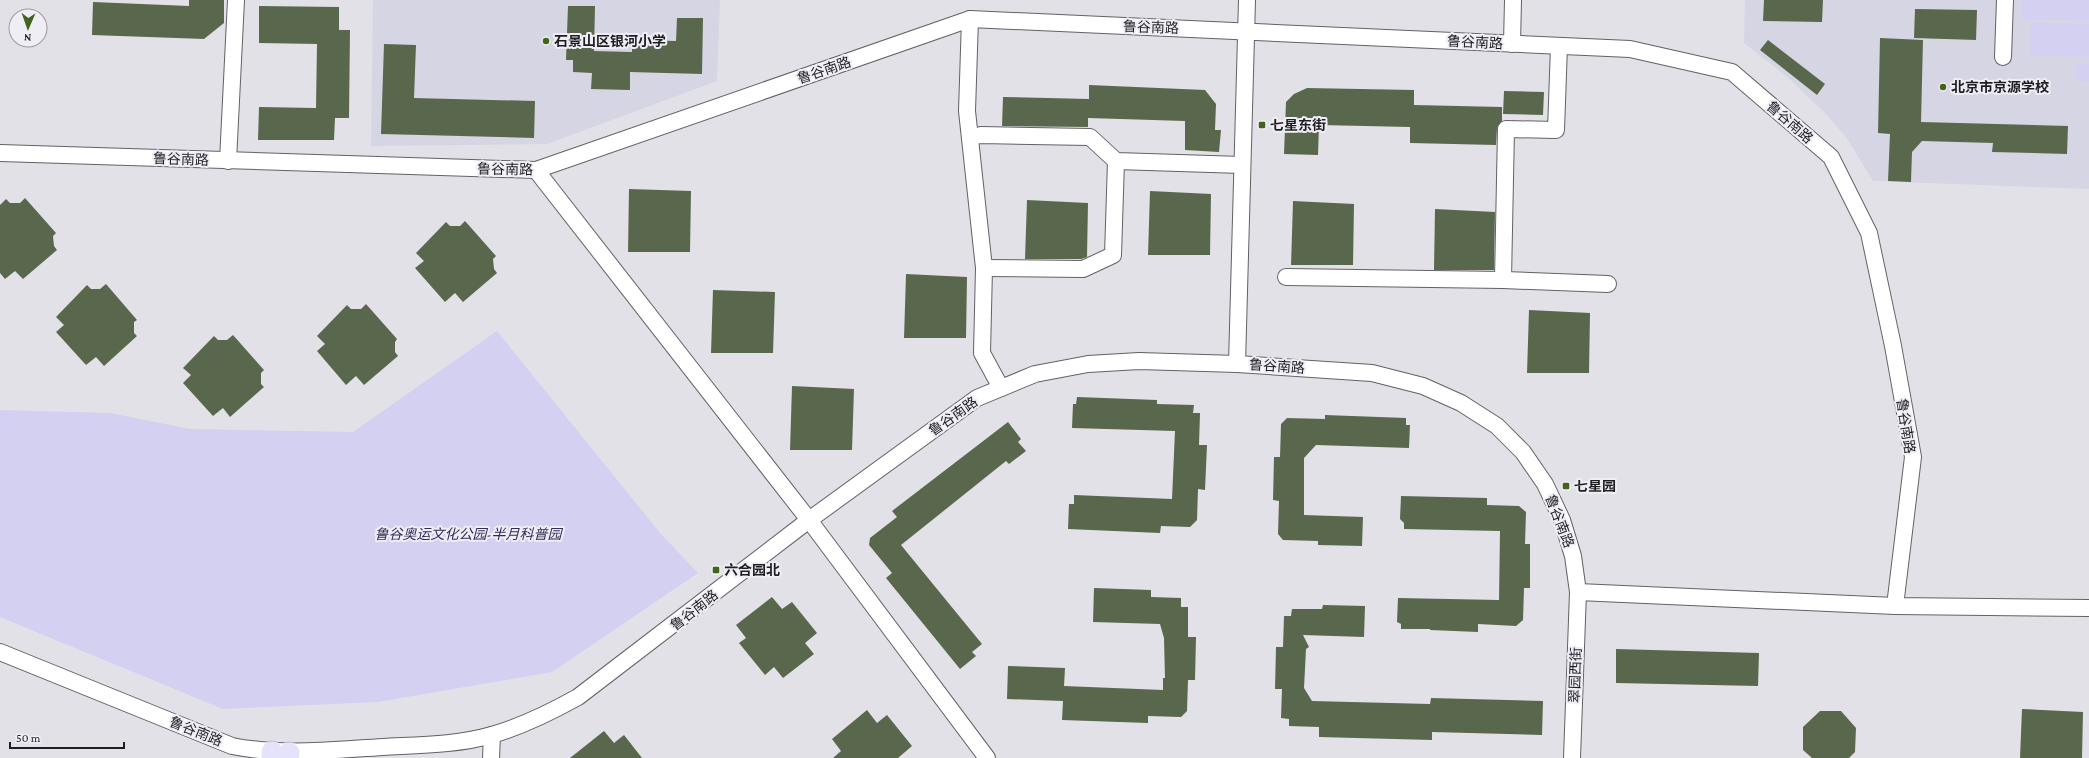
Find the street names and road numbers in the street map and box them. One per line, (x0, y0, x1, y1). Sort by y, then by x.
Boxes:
street label: 鲁谷南路 (1123, 18, 1179, 36)
street label: 鲁谷南路 (1447, 33, 1503, 51)
street label: 鲁谷南路 (795, 53, 853, 87)
street label: 鲁谷南路 (1764, 98, 1816, 146)
street label: 鲁谷南路 (153, 150, 209, 168)
street label: 鲁谷南路 (477, 161, 533, 177)
street label: 鲁谷南路 (1249, 356, 1305, 376)
street label: 鲁谷南路 (925, 393, 981, 439)
street label: 鲁谷南路 (1894, 397, 1918, 455)
street label: 鲁谷南路 (1542, 492, 1578, 550)
street label: 鲁谷南路 (667, 586, 721, 634)
street label: 翠园西街 (1566, 647, 1584, 703)
street label: 鲁谷南路 (167, 713, 225, 749)

